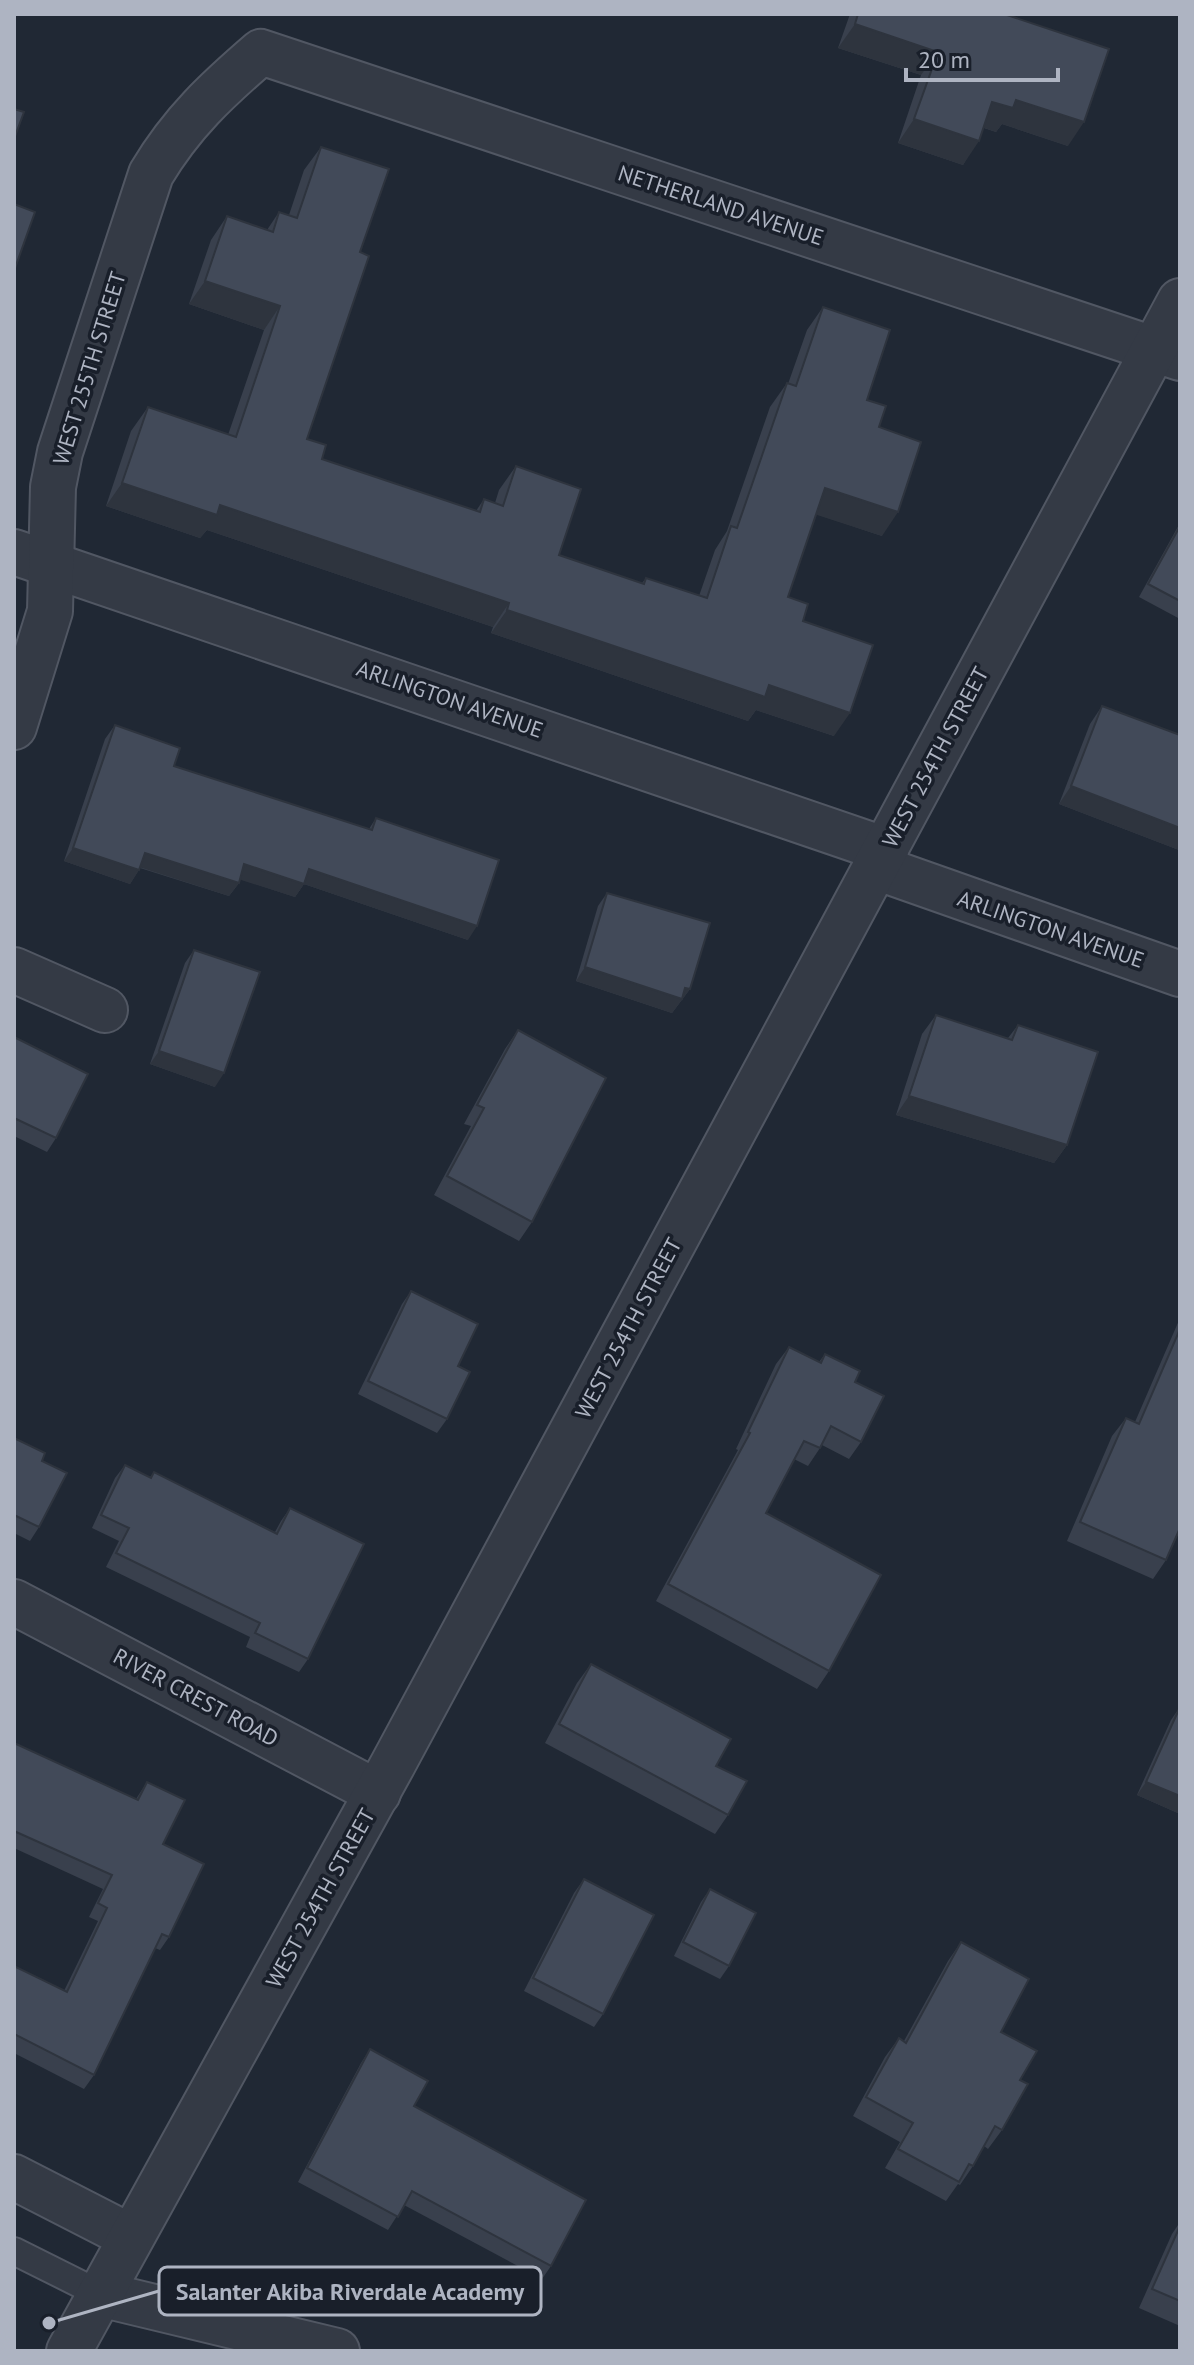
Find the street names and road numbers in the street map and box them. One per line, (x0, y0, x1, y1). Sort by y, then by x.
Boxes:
street label: NETHERLAND AVENUE (615, 159, 827, 251)
street label: WEST 255TH STREET (46, 268, 132, 468)
street label: ARLINGTON AVENUE (353, 654, 547, 744)
street label: WEST 254TH STREET (876, 662, 994, 852)
street label: ARLINGTON AVENUE (954, 884, 1148, 974)
street label: WEST 254TH STREET (569, 1233, 687, 1423)
street label: RIVER CREST ROAD (109, 1642, 283, 1752)
street label: WEST 254TH STREET (259, 1804, 381, 1992)

